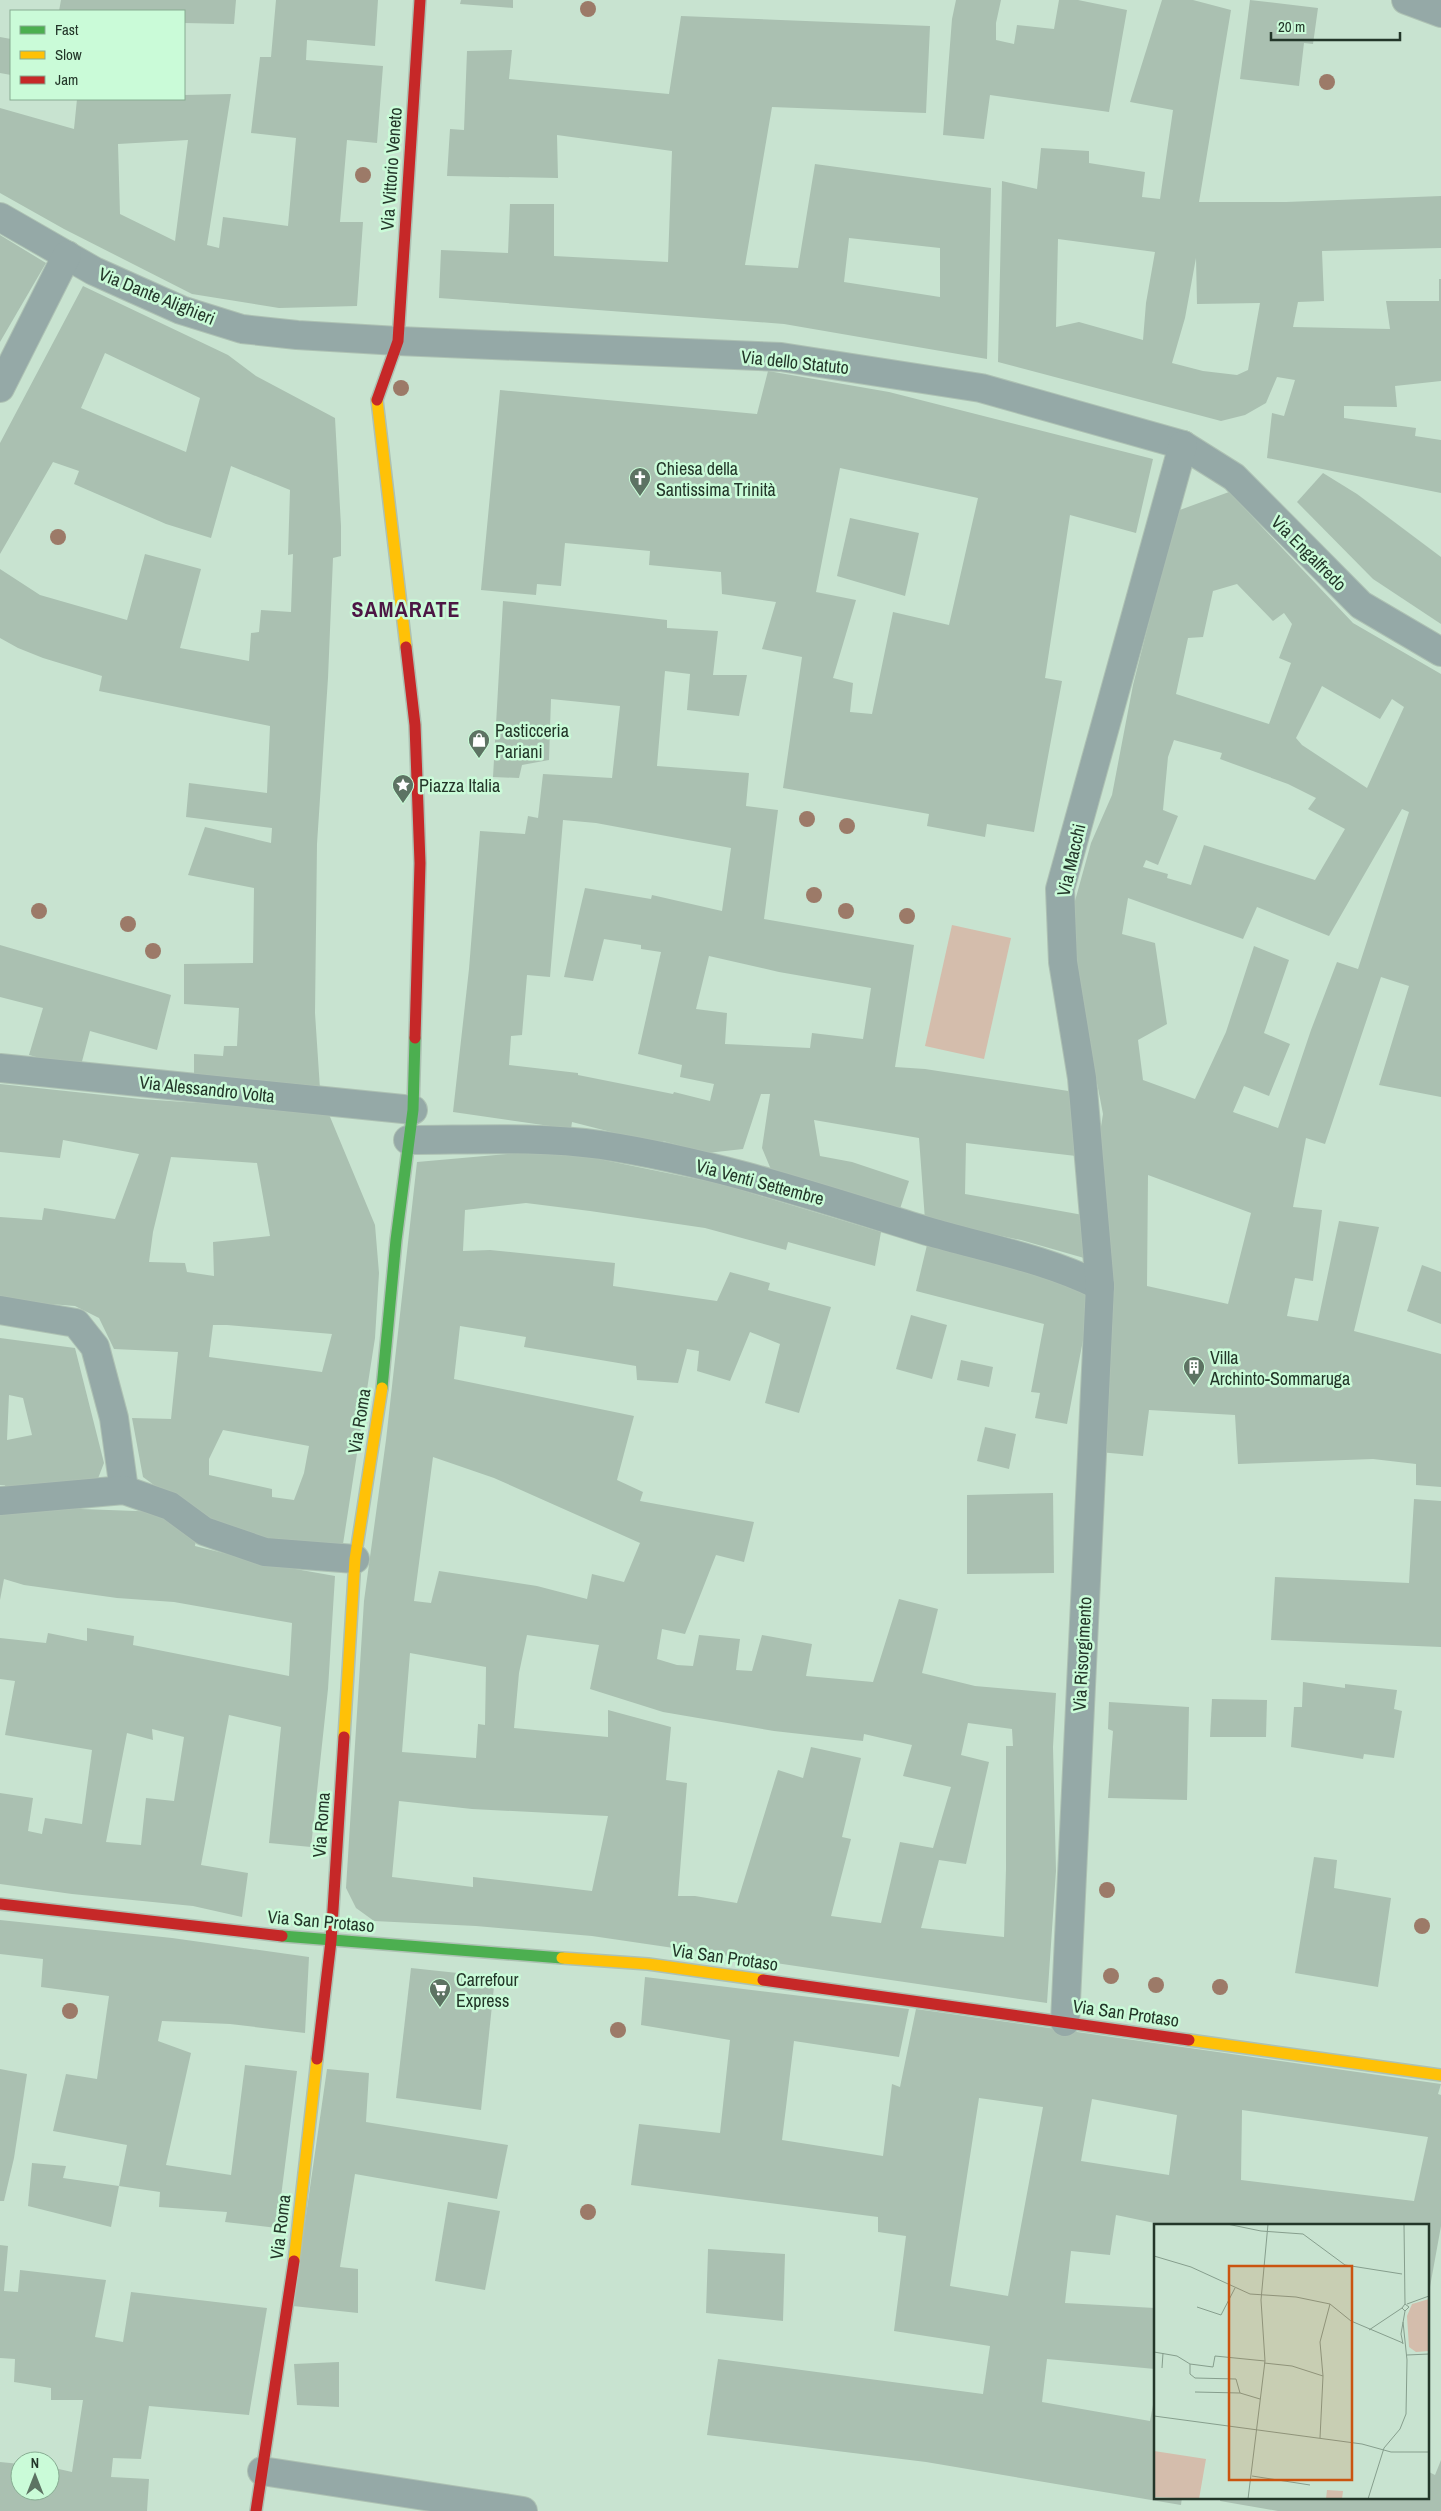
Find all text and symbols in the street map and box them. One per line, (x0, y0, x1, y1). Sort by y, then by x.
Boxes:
legend (10, 10, 185, 100)
scale bar (1271, 10, 1400, 42)
text: 20 m (1278, 16, 1305, 37)
text: Fast (55, 19, 79, 40)
text: Slow (55, 44, 82, 65)
text: Jam (55, 69, 78, 90)
street label: Via Vittorio Veneto (374, 107, 408, 231)
street label: Via Dante Alighieri (95, 261, 219, 331)
street label: Via dello Statuto (740, 344, 850, 380)
place label: Chiesa della Santissima Trinità (656, 456, 776, 502)
church icon: Chiesa della Santissima Trinità (628, 466, 652, 497)
street label: Via Engalfredo (1266, 510, 1352, 596)
district label: SAMARATE (352, 594, 460, 624)
place label: Pasticceria Pariani (495, 718, 569, 764)
shop icon: Pasticceria Pariani (467, 728, 491, 759)
place icon: Piazza Italia (391, 773, 415, 804)
place label: Piazza Italia (419, 773, 500, 798)
street label: Via Macchi (1051, 821, 1091, 899)
street label: Via Alessandro Volta (138, 1069, 276, 1109)
street label: Via Venti Settembre (693, 1153, 827, 1211)
place label: Villa Archinto-Sommaruga (1209, 1345, 1350, 1391)
building icon: Villa Archinto-Sommaruga (1182, 1355, 1206, 1386)
street label: Via Roma (342, 1387, 376, 1455)
street label: Via Risorgimento (1067, 1596, 1097, 1712)
street label: Via Roma (306, 1792, 336, 1858)
street label: Via San Protaso (266, 1904, 376, 1938)
street label: Via San Protaso (670, 1937, 780, 1977)
place label: Carrefour Express (456, 1967, 518, 2013)
supermarket icon: Carrefour Express (428, 1977, 452, 2008)
street label: Via San Protaso (1071, 1993, 1181, 2033)
street label: Via Roma (264, 2193, 296, 2261)
inset map (1154, 2224, 1428, 2498)
north arrow (10, 2451, 60, 2501)
text: N (31, 2454, 39, 2472)

